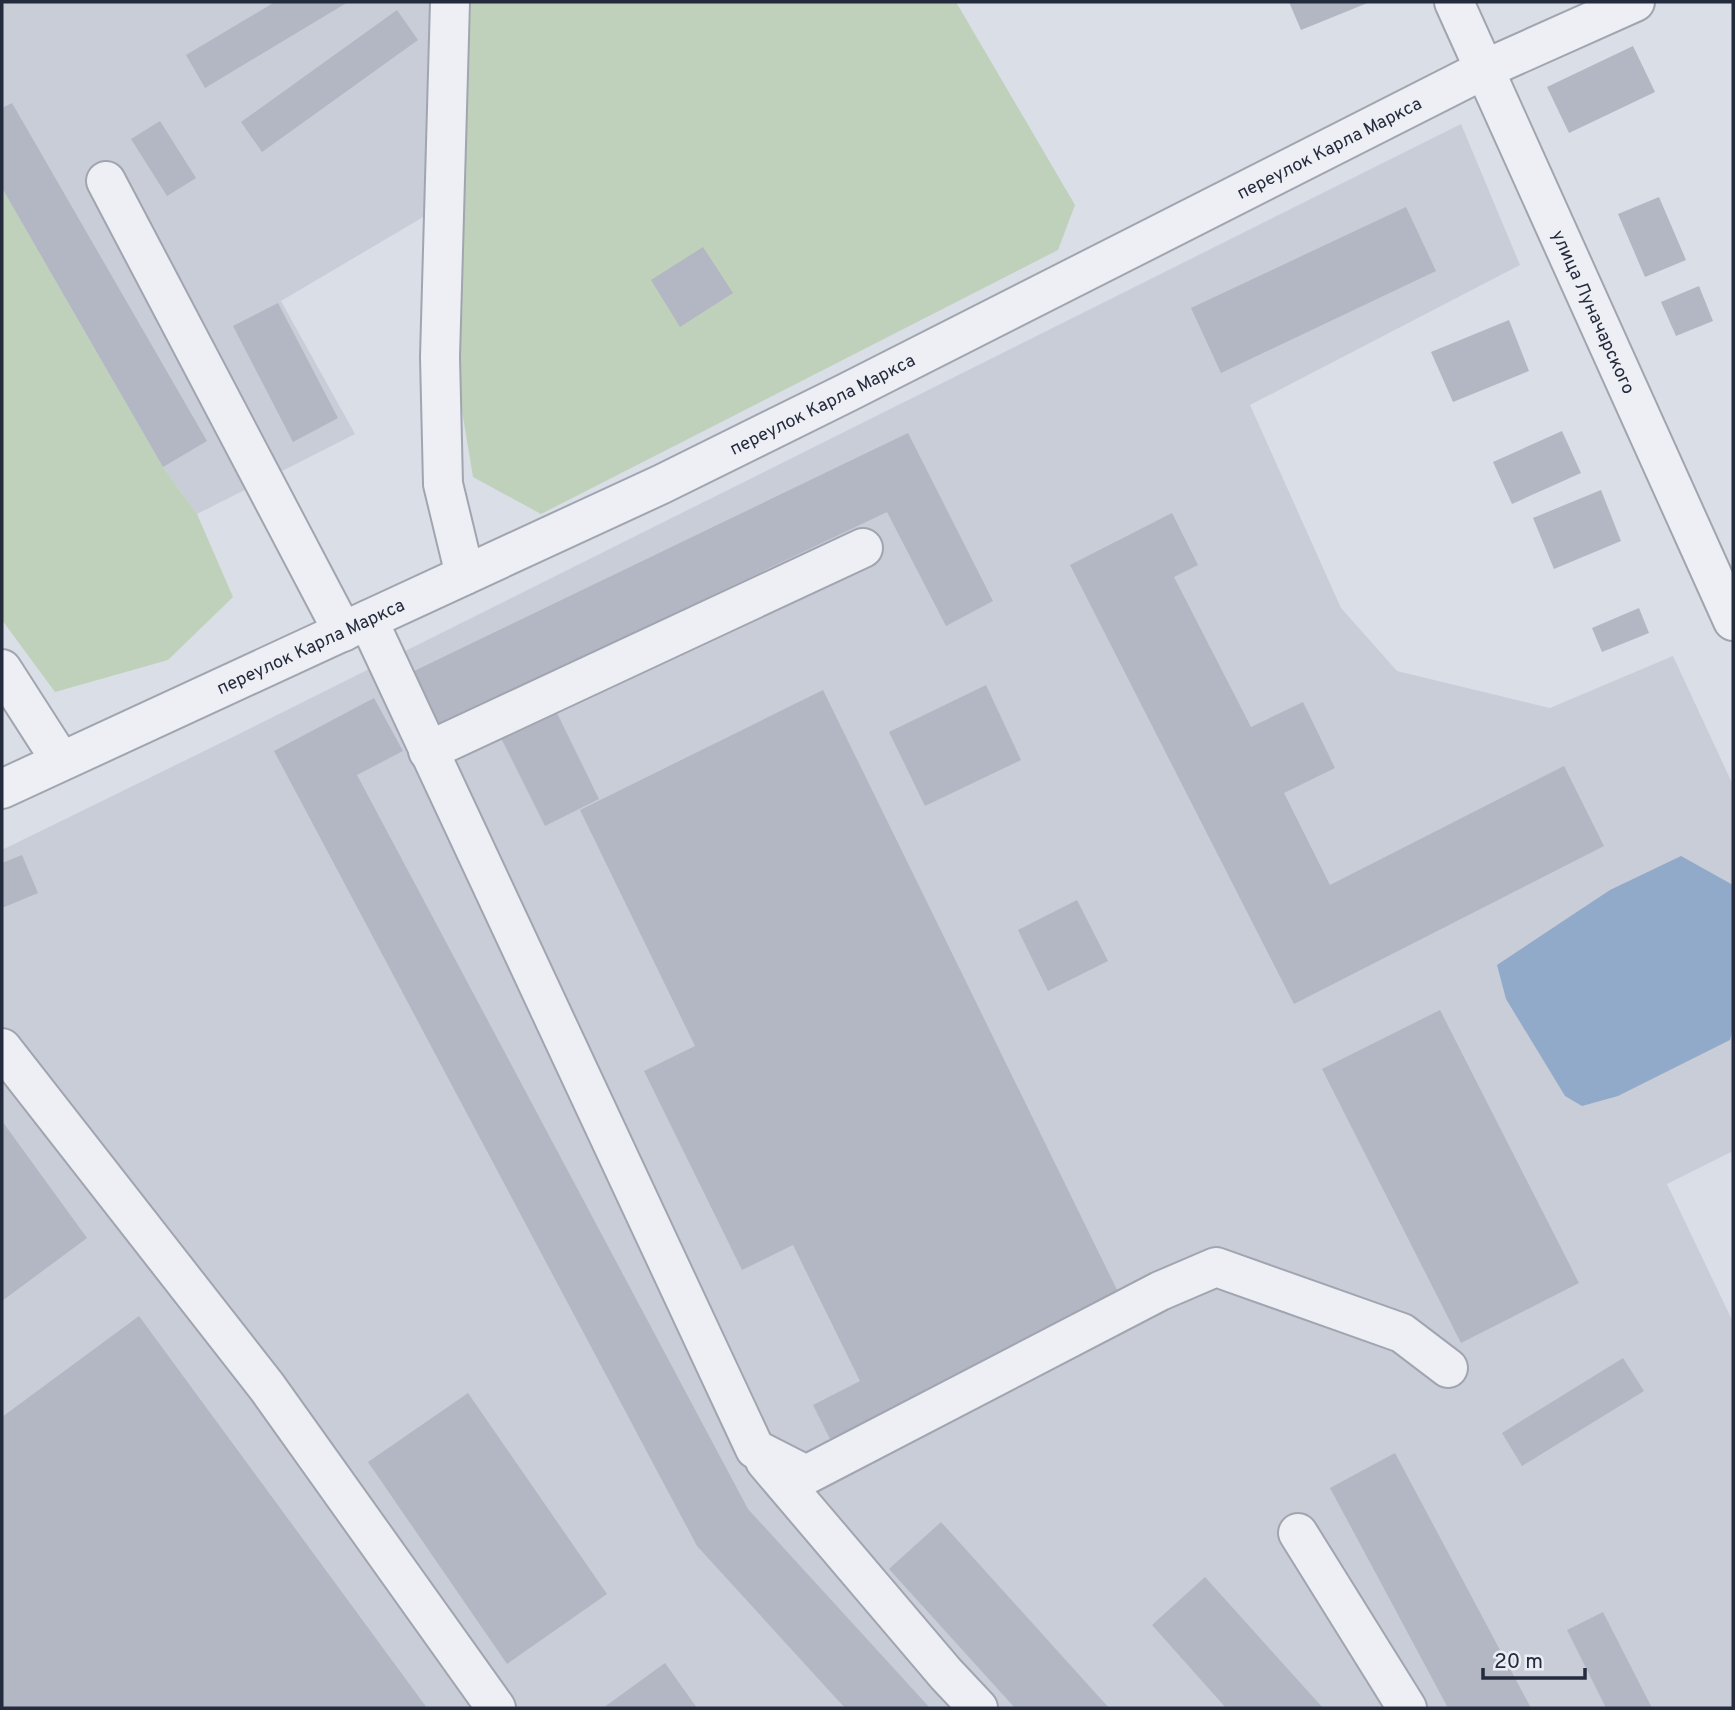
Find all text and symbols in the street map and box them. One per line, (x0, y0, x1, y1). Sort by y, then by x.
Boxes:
street label: переулок Карла Маркса (1233, 93, 1426, 206)
street label: улица Луначарского (1545, 227, 1639, 398)
street label: переулок Карла Маркса (726, 350, 920, 462)
street label: переулок Карла Маркса (214, 594, 409, 701)
scale bar (1483, 1636, 1584, 1680)
text: 20 m (1494, 1649, 1543, 1676)

